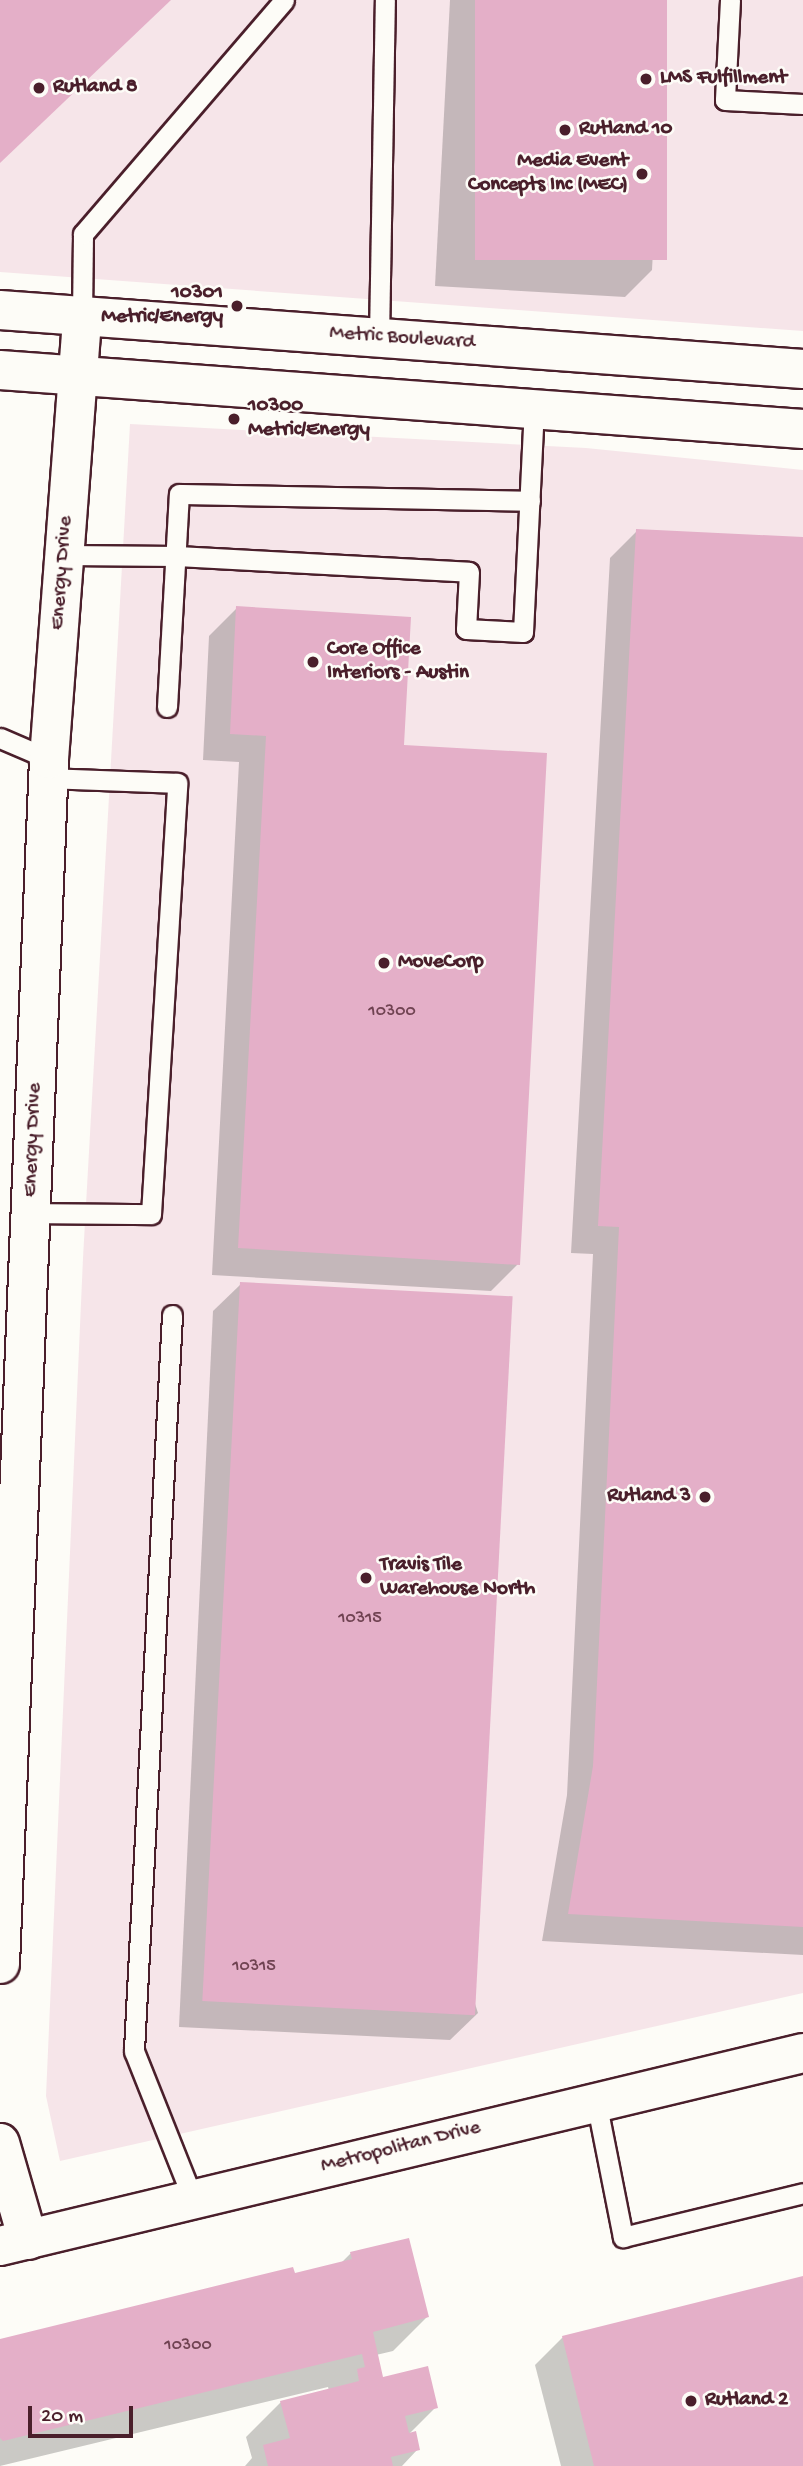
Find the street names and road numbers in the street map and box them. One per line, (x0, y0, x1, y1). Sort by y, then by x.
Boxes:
street label: Metric Boulevard (328, 321, 476, 357)
street label: Energy Drive (46, 515, 80, 631)
street label: Energy Drive (19, 1082, 49, 1198)
street label: Metropolitan Drive (319, 2116, 483, 2180)

